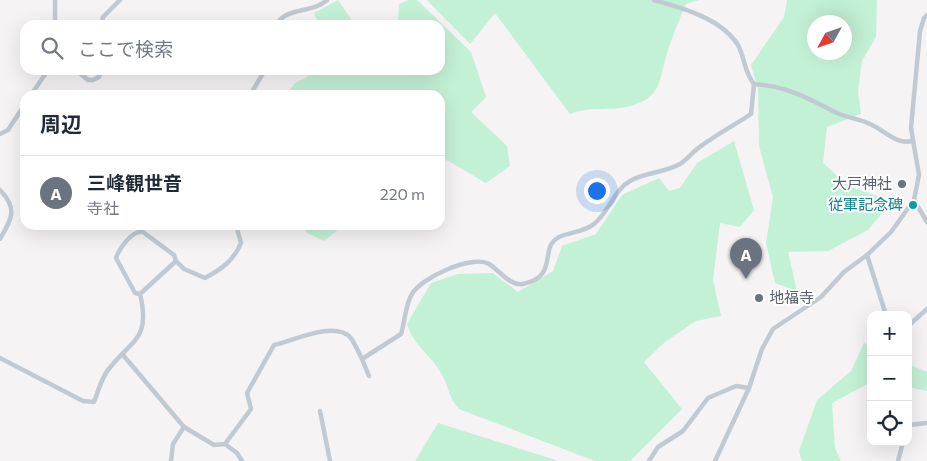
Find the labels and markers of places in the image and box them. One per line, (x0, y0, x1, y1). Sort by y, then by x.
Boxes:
place label: 大戸神社 (832, 174, 892, 192)
marker: 大戸神社 (896, 178, 908, 190)
place label: 従軍記念碑 (828, 195, 903, 213)
marker: 従軍記念碑 (907, 199, 919, 211)
pin: A (730, 238, 762, 279)
place label: 地福寺 (769, 288, 814, 306)
marker: 地福寺 (753, 292, 765, 304)

